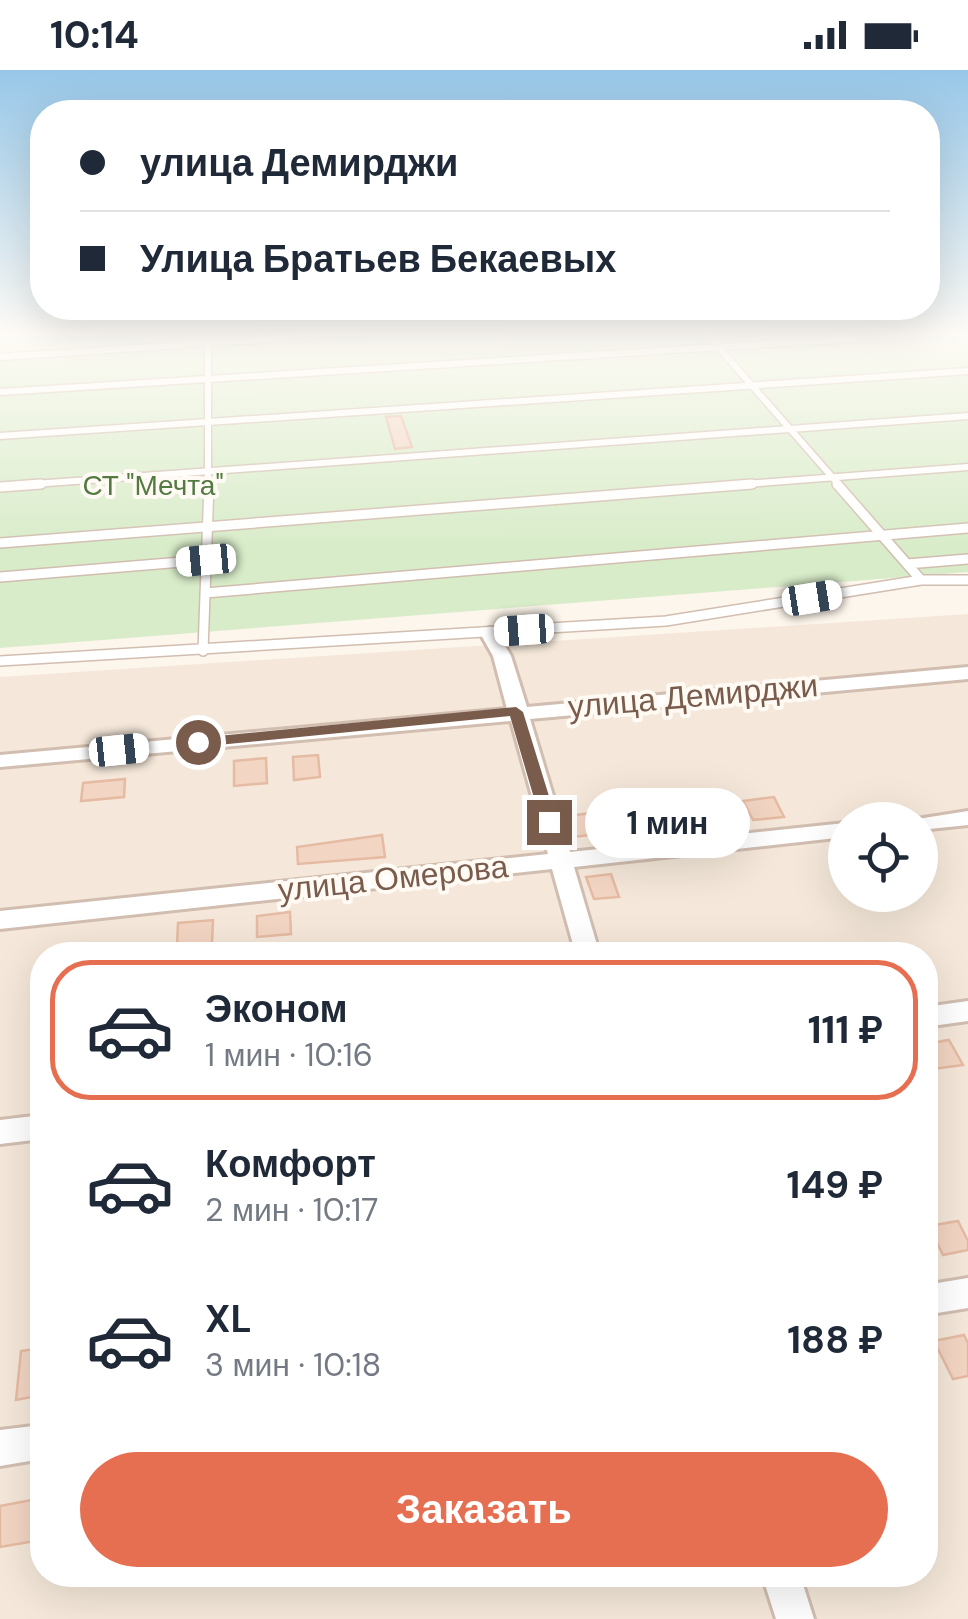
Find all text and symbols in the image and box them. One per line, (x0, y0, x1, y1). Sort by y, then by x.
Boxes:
text: 10:14 (50, 10, 139, 60)
text: улица Демирджи (140, 138, 458, 188)
text: Улица Братьев Бекаевых (140, 234, 616, 284)
park label: СТ "Мечта" (82, 467, 224, 504)
car (175, 542, 237, 578)
car (780, 578, 844, 618)
car (493, 613, 555, 647)
street label: улица Демирджи (566, 664, 820, 728)
route start (176, 720, 221, 765)
car (88, 732, 150, 768)
callout: 1 мин (584, 787, 749, 857)
route end (527, 800, 572, 845)
text: 1 мин (627, 802, 708, 844)
map controls (828, 802, 938, 912)
button: locate (828, 802, 938, 912)
street label: улица Омерова (276, 845, 510, 911)
text: Эконом (205, 984, 348, 1034)
icon: car (85, 985, 175, 1075)
text: 111 ₽ (808, 1005, 883, 1055)
text: 1 мин · 10:16 (205, 1034, 373, 1076)
text: Комфорт (205, 1139, 376, 1189)
icon: car (85, 1140, 175, 1230)
text: 149 ₽ (787, 1160, 883, 1210)
text: 2 мин · 10:17 (205, 1189, 378, 1231)
text: XL (205, 1294, 252, 1344)
icon: car (85, 1295, 175, 1385)
text: 188 ₽ (787, 1315, 883, 1365)
text: 3 мин · 10:18 (205, 1344, 381, 1386)
button: Заказать (80, 1452, 888, 1567)

